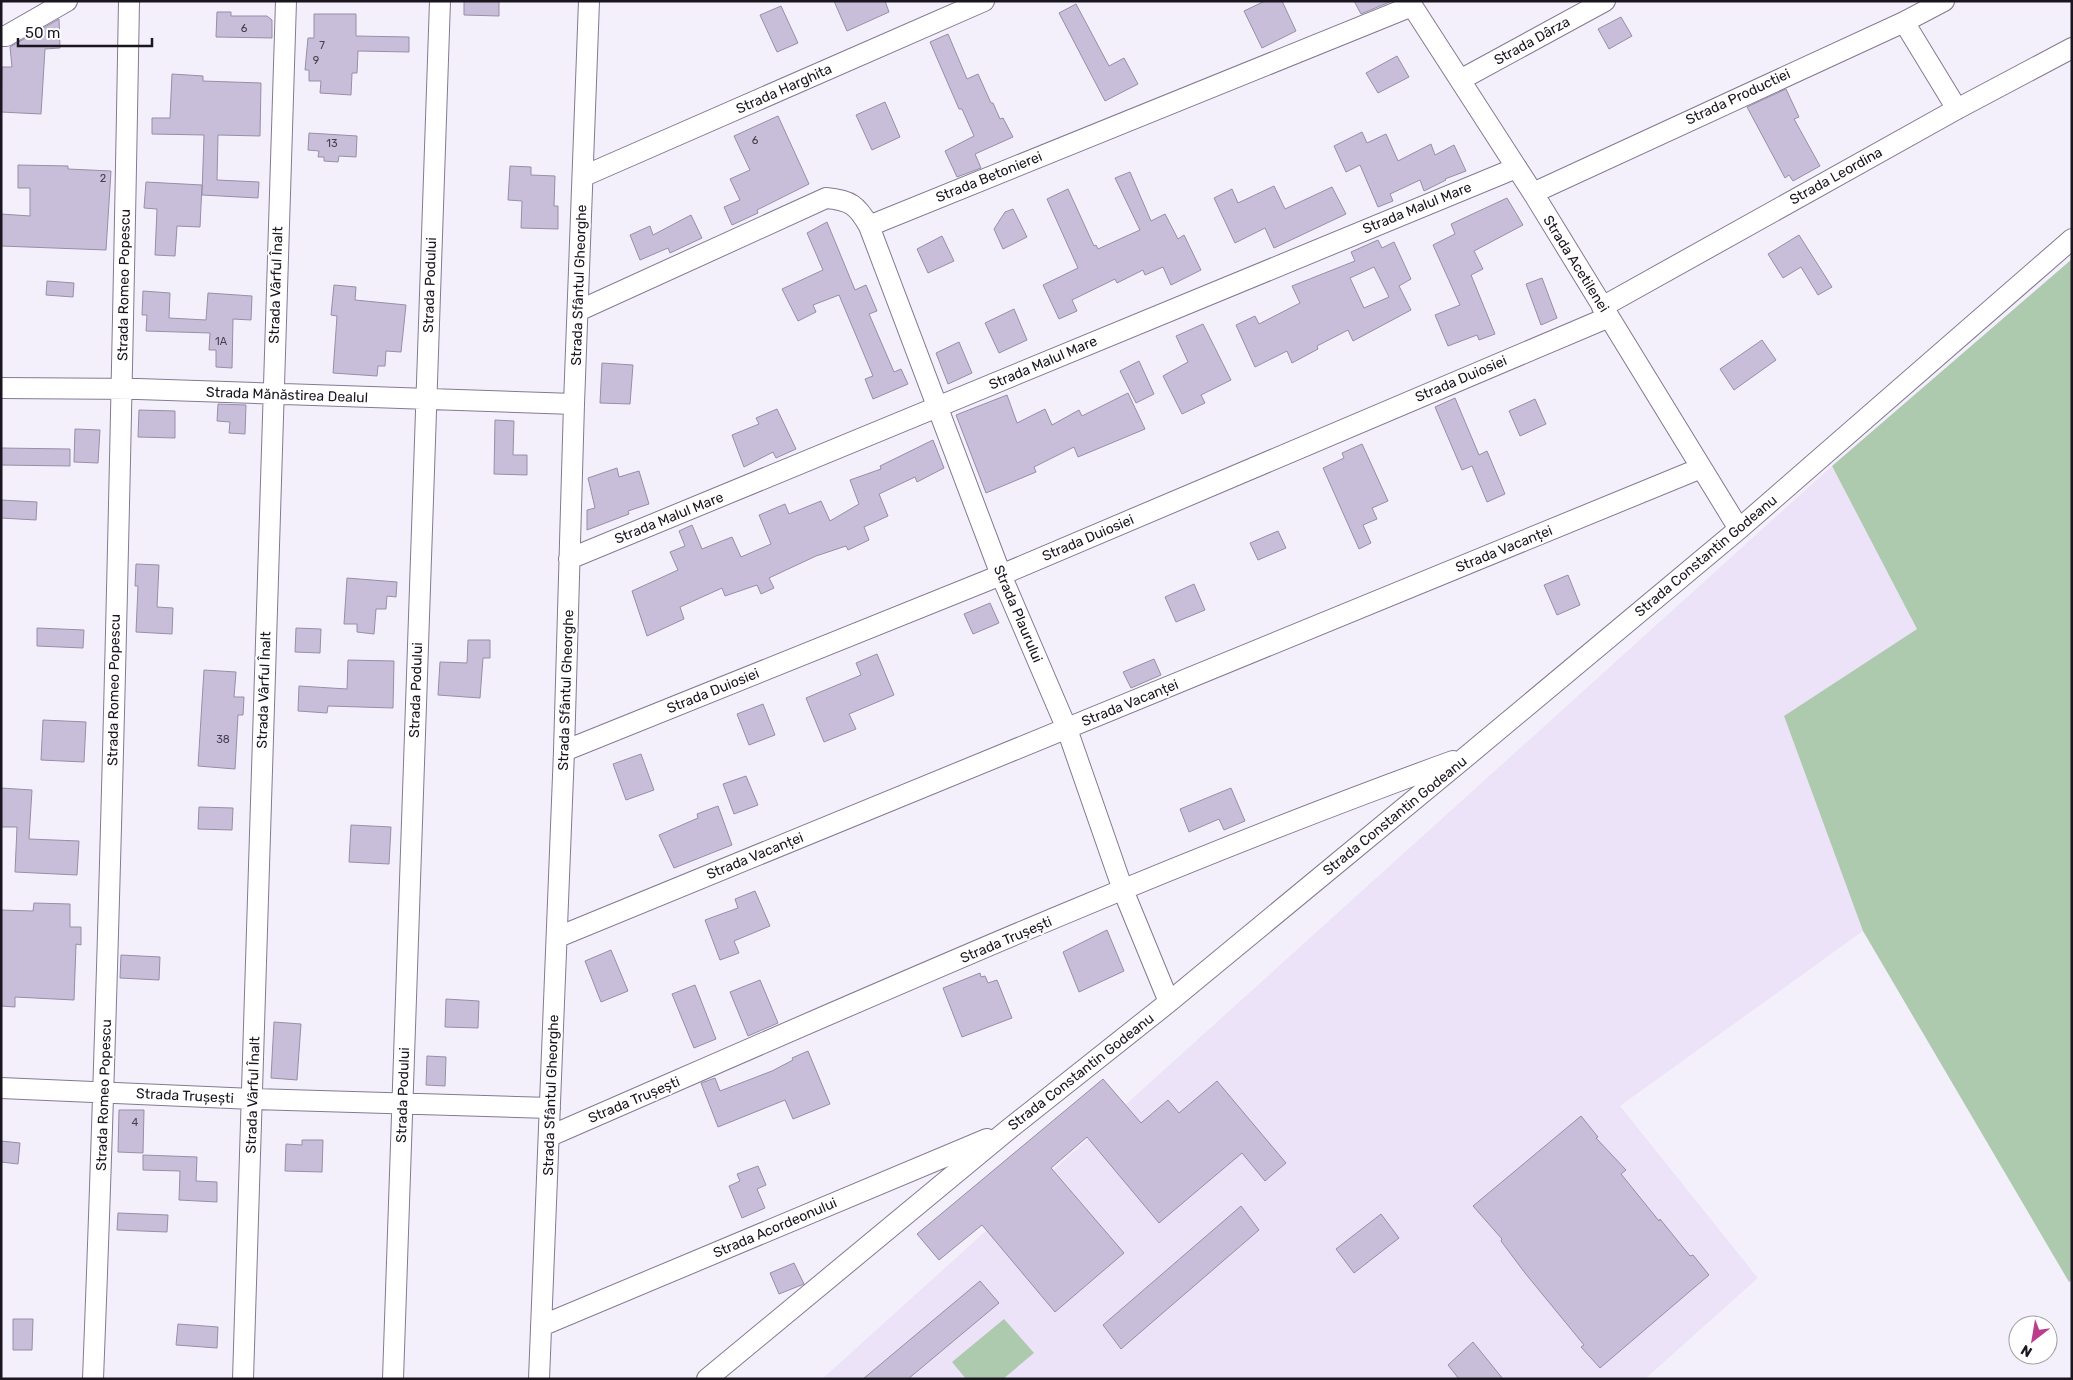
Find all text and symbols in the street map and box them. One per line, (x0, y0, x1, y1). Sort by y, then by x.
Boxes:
street label: Strada Dârza (1491, 13, 1573, 69)
scale bar (18, 15, 151, 47)
house number: 6 (241, 22, 248, 35)
text: 50 m (25, 24, 60, 42)
house number: 7 (319, 39, 325, 52)
house number: 9 (313, 54, 319, 67)
street label: Strada Harghita (734, 60, 834, 118)
street label: Strada Productiei (1683, 65, 1793, 129)
house number: 6 (752, 134, 759, 147)
house number: 13 (326, 137, 338, 150)
street label: Strada Leordina (1787, 144, 1885, 208)
street label: Strada Betonierei (933, 148, 1045, 206)
house number: 2 (100, 172, 106, 185)
street label: Strada Malul Mare (1360, 178, 1474, 238)
street label: Strada Sfântul Gheorghe (568, 204, 590, 366)
street label: Strada Romeo Popescu (114, 209, 134, 361)
street label: Strada Acetilenei (1539, 212, 1613, 316)
street label: Strada Vârful Înalt (264, 226, 287, 344)
street label: Strada Podului (420, 237, 440, 333)
street label: Strada Malul Mare (986, 332, 1100, 393)
house number: 1A (215, 335, 228, 348)
street label: Strada Duiosiei (1413, 352, 1509, 406)
street label: Strada Mănăstirea Dealul (206, 384, 368, 406)
street label: Strada Malul Mare (612, 488, 726, 548)
street label: Strada Constantin Godeanu (1631, 492, 1781, 620)
street label: Strada Duiosiei (1040, 511, 1136, 565)
street label: Strada Vacanței (1453, 522, 1555, 576)
street label: Strada Plaurului (990, 563, 1046, 665)
street label: Strada Sfântul Gheorghe (555, 609, 577, 771)
street label: Strada Romeo Popescu (104, 614, 124, 766)
street label: Strada Vârful Înalt (252, 631, 275, 749)
street label: Strada Podului (406, 642, 426, 738)
street label: Strada Duiosiei (664, 665, 762, 717)
street label: Strada Vacanței (1079, 676, 1181, 730)
house number: 38 (216, 733, 230, 746)
street label: Strada Constantin Godeanu (1320, 753, 1470, 879)
street label: Strada Vacanței (704, 829, 806, 883)
street label: Strada Trușești (958, 913, 1054, 967)
street label: Strada Constantin Godeanu (1005, 1010, 1157, 1134)
street label: Strada Sfântul Gheorghe (540, 1014, 562, 1176)
street label: Strada Romeo Popescu (93, 1019, 115, 1171)
street label: Strada Vârful Înalt (241, 1036, 264, 1154)
street label: Strada Podului (393, 1047, 413, 1143)
street label: Strada Trușești (586, 1073, 682, 1127)
street label: Strada Trușești (136, 1085, 234, 1107)
house number: 4 (132, 1116, 139, 1129)
street label: Strada Acordeonului (711, 1194, 839, 1262)
north arrow (2008, 1315, 2058, 1365)
text: N (2018, 1341, 2035, 1361)

